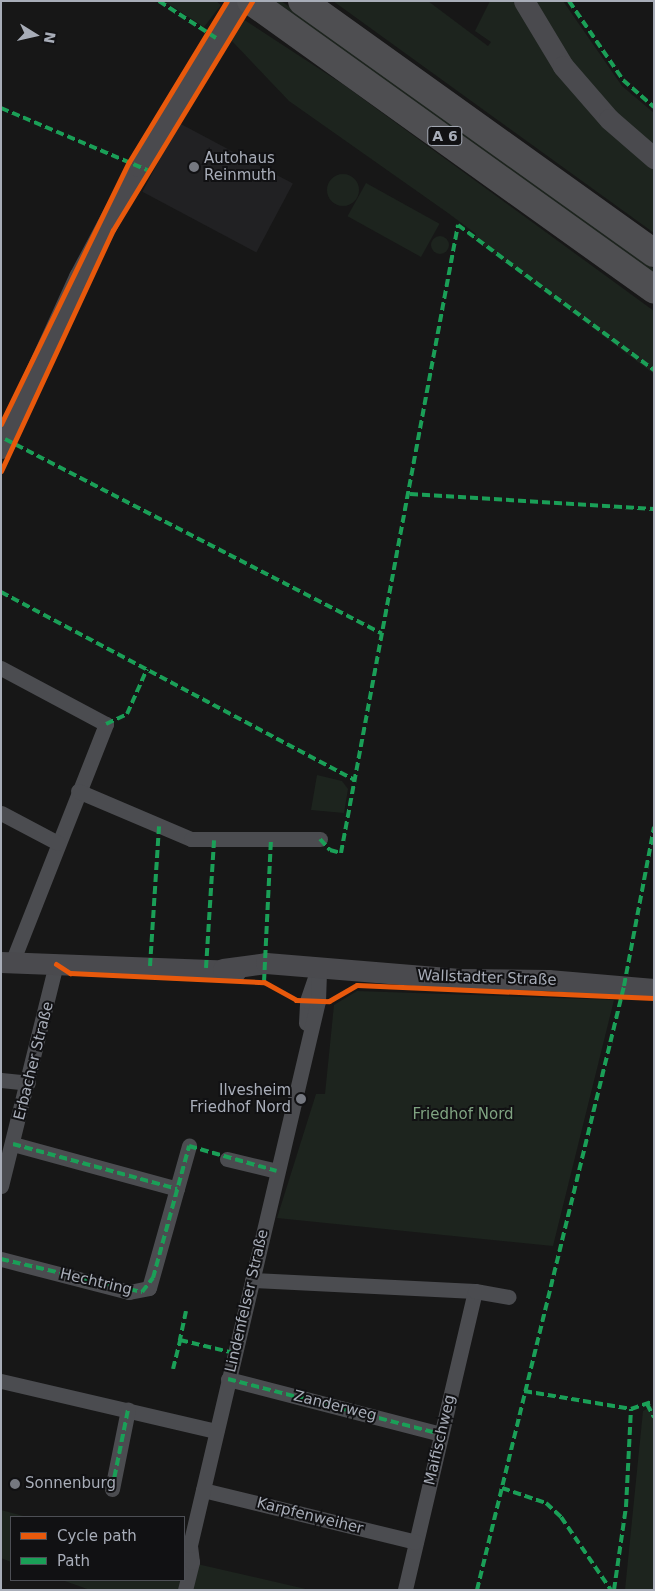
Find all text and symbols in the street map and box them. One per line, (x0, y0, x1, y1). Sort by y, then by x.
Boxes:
north arrow (10, 10, 60, 60)
text: N (41, 30, 59, 45)
road number: A 6 (426, 124, 464, 148)
place label: Autohaus Reinmuth (204, 149, 276, 184)
marker: Autohaus Reinmuth (188, 161, 200, 173)
street label: Wallstadter Straße (417, 967, 557, 989)
street label: Erbacher Straße (11, 1000, 57, 1122)
place label: Ilvesheim Friedhof Nord (190, 1081, 291, 1116)
marker: Ilvesheim Friedhof Nord (295, 1093, 307, 1105)
park label: Friedhof Nord (412, 1106, 514, 1124)
street label: Lindenfelser Straße (222, 1228, 272, 1374)
street label: Hechtring (58, 1265, 134, 1299)
street label: Zanderweg (292, 1387, 378, 1425)
street label: Maifischweg (421, 1393, 459, 1487)
place label: Sonnenburg (25, 1475, 116, 1493)
marker: Sonnenburg (9, 1478, 21, 1490)
street label: Karpfenweiher (255, 1494, 365, 1538)
legend (10, 1516, 185, 1581)
text: Cycle path (57, 1527, 137, 1545)
text: Path (57, 1552, 90, 1570)

